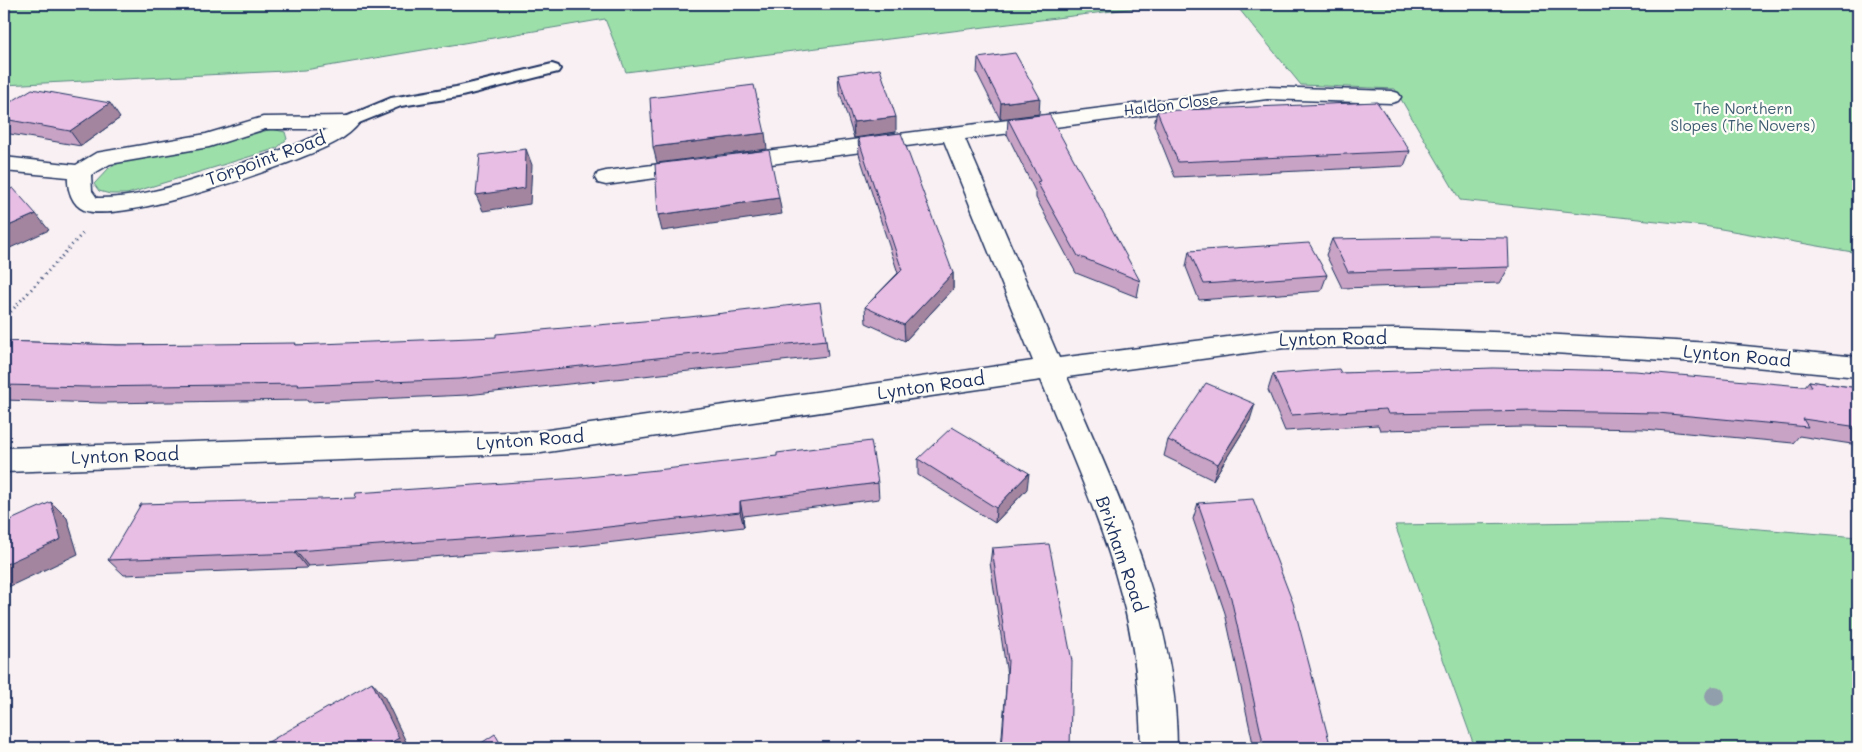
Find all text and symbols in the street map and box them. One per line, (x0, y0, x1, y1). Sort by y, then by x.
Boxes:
street label: Haldon Close (1122, 88, 1219, 120)
park label: The Northern Slopes (The Novers) (1671, 98, 1815, 135)
street label: Torpoint Road (203, 125, 329, 191)
street label: Lynton Road (1279, 325, 1387, 351)
street label: Lynton Road (1682, 338, 1792, 372)
street label: Lynton Road (876, 366, 986, 404)
street label: Lynton Road (475, 423, 585, 455)
street label: Lynton Road (71, 441, 179, 469)
street label: Brixham Road (1091, 492, 1153, 615)

